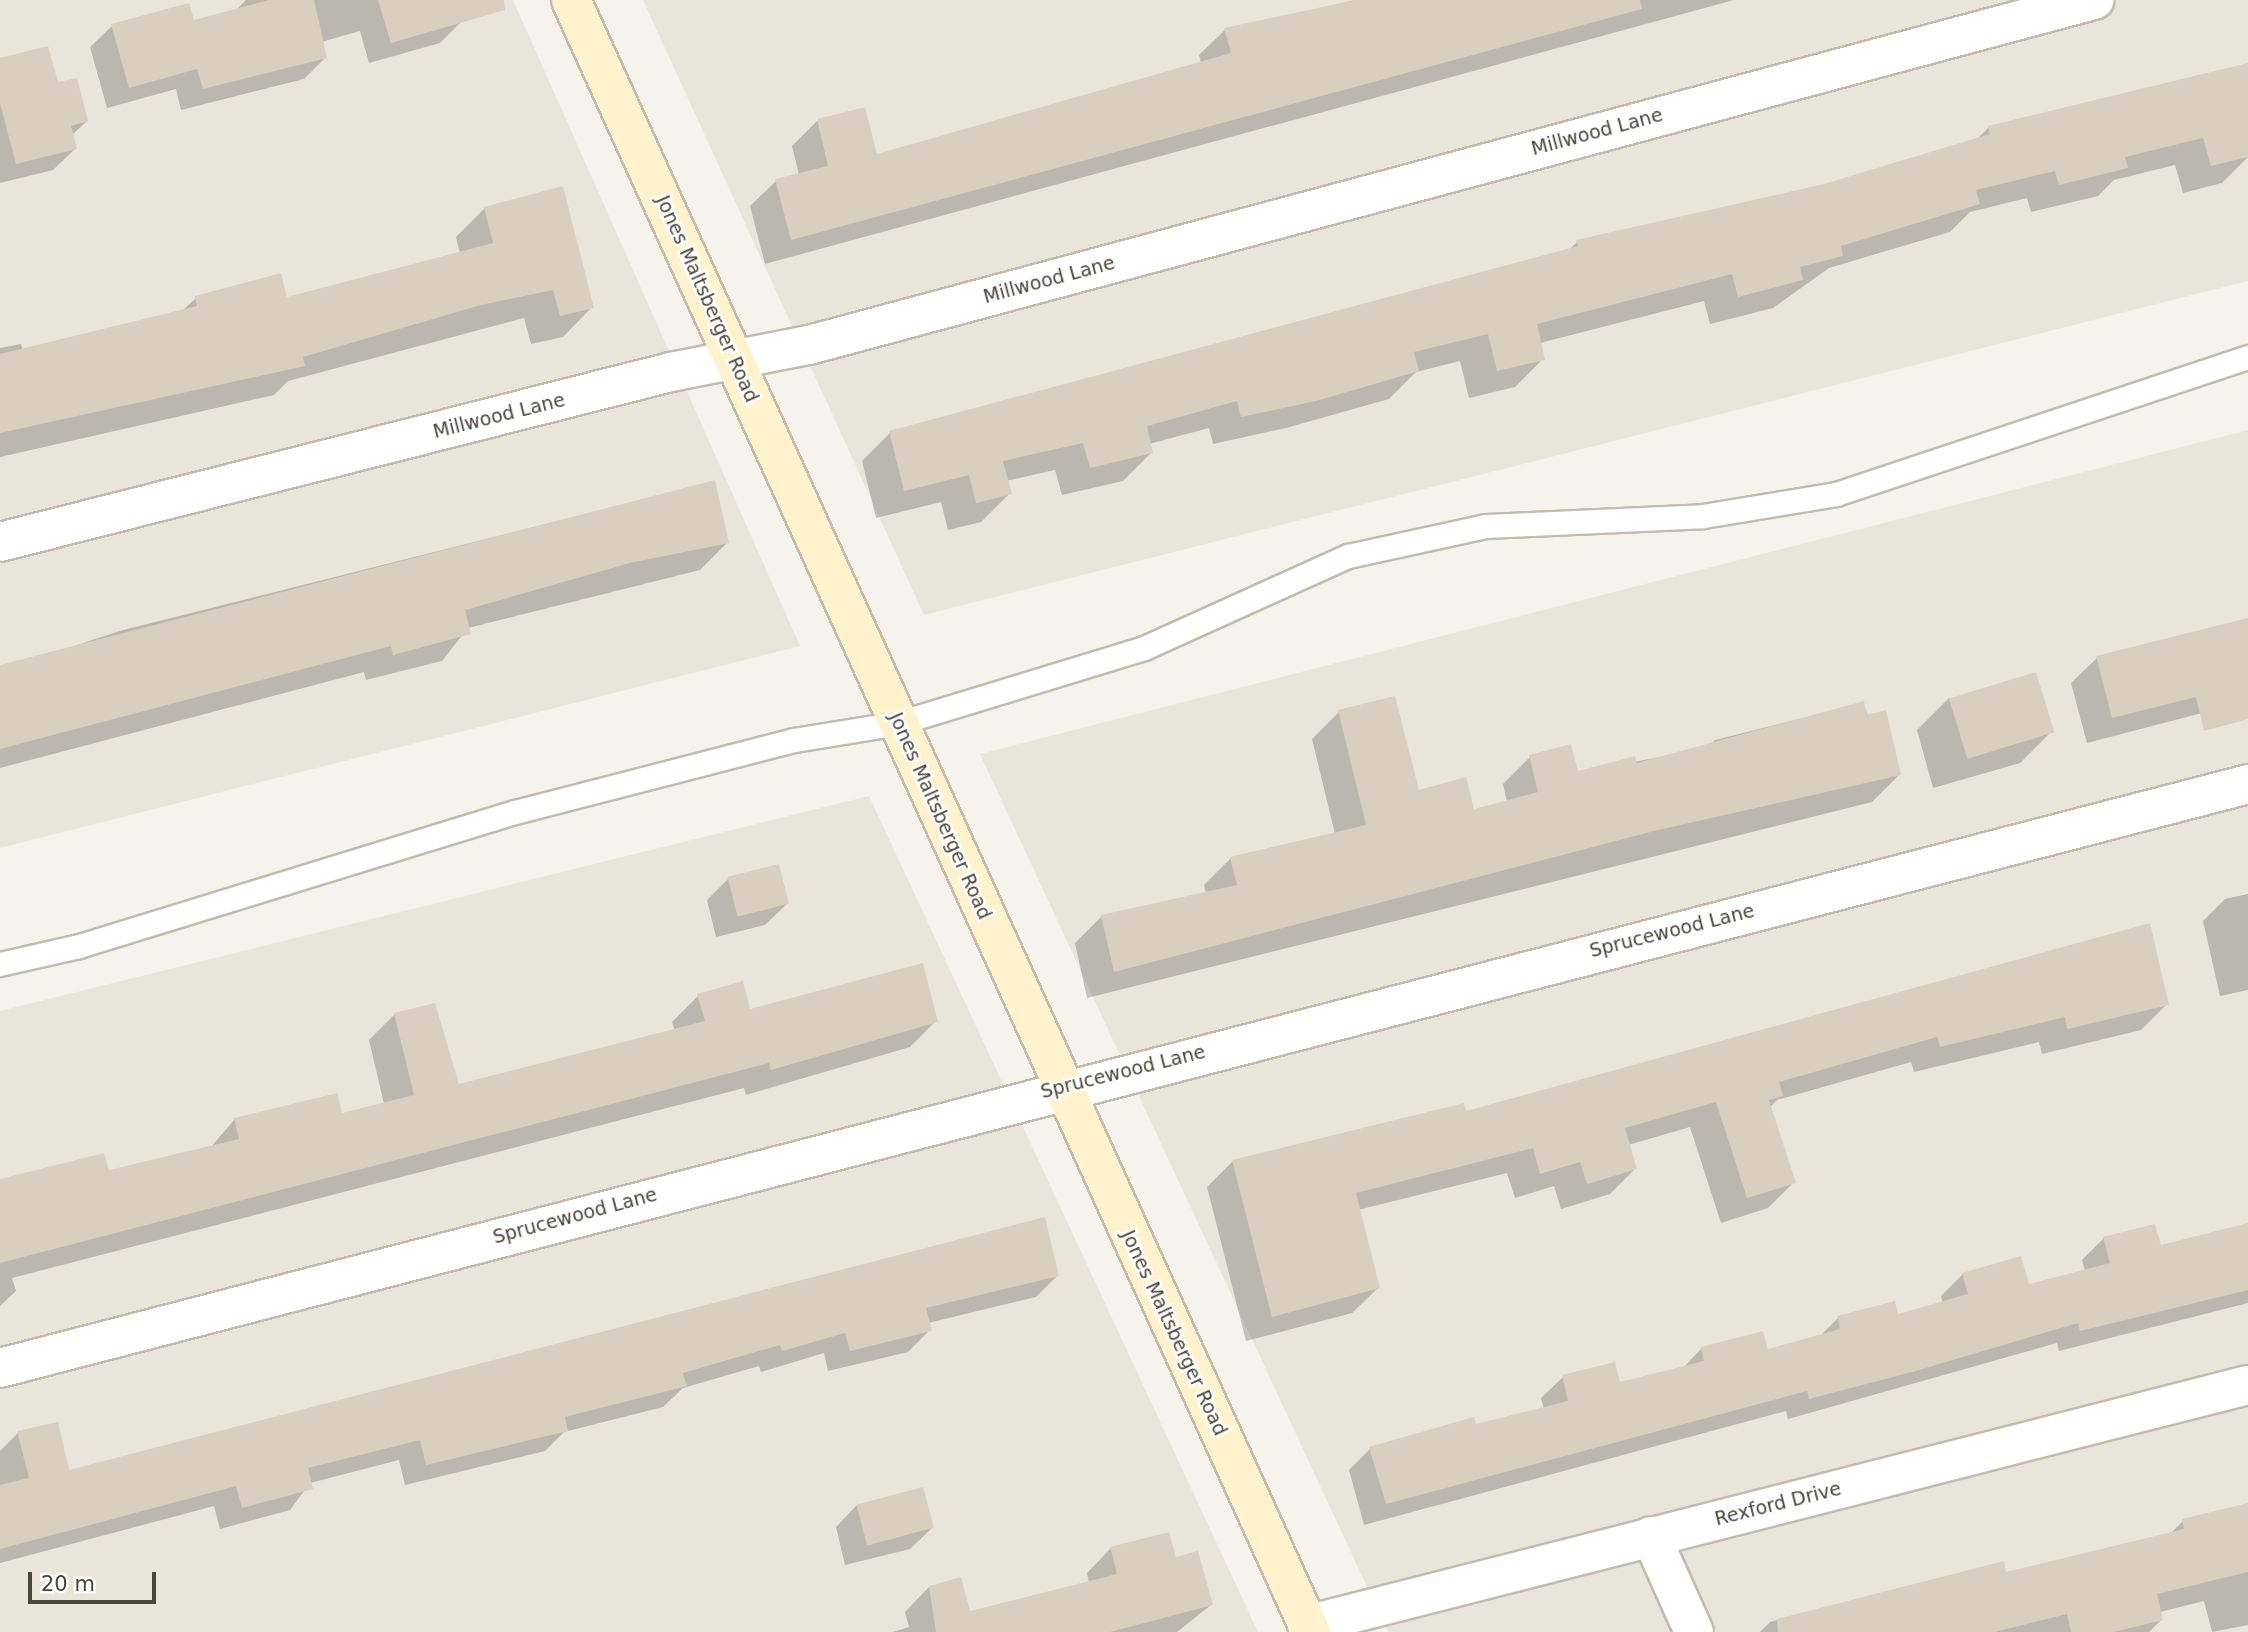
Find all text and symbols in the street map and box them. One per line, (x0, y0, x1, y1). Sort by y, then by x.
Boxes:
street label: Millwood Lane (1529, 104, 1665, 160)
street label: Jones Maltsberger Road (651, 192, 763, 406)
street label: Millwood Lane (981, 252, 1117, 308)
street label: Millwood Lane (431, 389, 567, 443)
street label: Jones Maltsberger Road (884, 709, 996, 923)
street label: Sprucewood Lane (1587, 900, 1757, 962)
street label: Sprucewood Lane (1038, 1041, 1208, 1103)
street label: Sprucewood Lane (490, 1183, 660, 1249)
street label: Jones Maltsberger Road (1116, 1227, 1232, 1439)
street label: Rexford Drive (1712, 1477, 1844, 1531)
scale bar (32, 1558, 159, 1602)
text: 20 m (41, 1572, 95, 1596)

